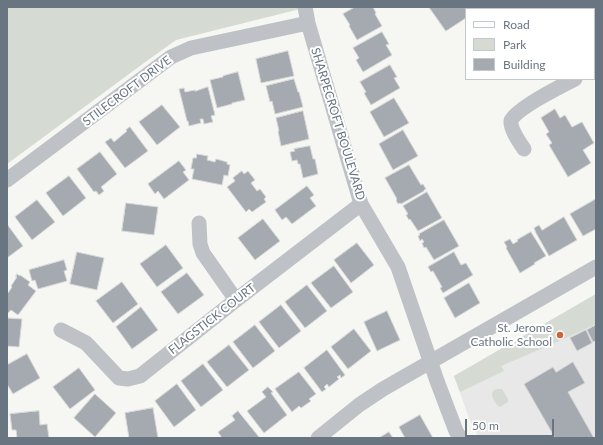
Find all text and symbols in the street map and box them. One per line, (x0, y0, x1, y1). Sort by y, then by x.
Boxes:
legend (465, 8, 595, 80)
text: Road (503, 17, 530, 32)
text: Park (503, 37, 526, 52)
street label: SHARPECROFT BOULEVARD (308, 46, 368, 202)
street label: STILECROFT DRIVE (80, 53, 174, 129)
text: Building (503, 57, 546, 72)
street label: FLAGSTICK COURT (166, 281, 258, 357)
place label: St. Jerome Catholic School (470, 321, 552, 349)
marker: St. Jerome Catholic School (555, 330, 565, 340)
scale bar (467, 411, 556, 437)
text: 50 m (472, 418, 499, 433)

